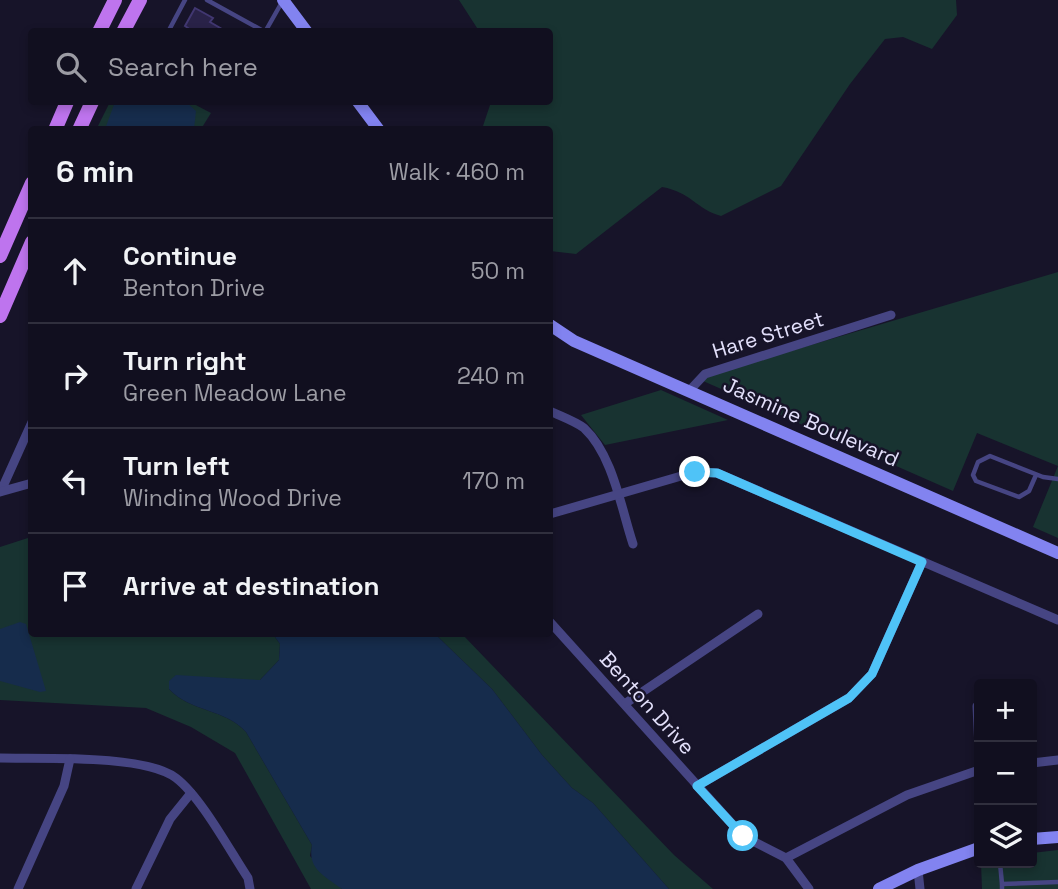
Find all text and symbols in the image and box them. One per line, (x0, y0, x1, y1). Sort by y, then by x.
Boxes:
search box (28, 28, 553, 105)
icon: search (52, 48, 90, 86)
text: Search here (108, 50, 258, 84)
text: 6 min (56, 152, 134, 191)
text: Walk · 460 m (389, 157, 525, 187)
text: Continue (123, 239, 237, 273)
icon: ahead (56, 252, 94, 290)
text: 50 m (471, 256, 525, 286)
text: Benton Drive (123, 273, 265, 303)
street label: Hare Street (709, 305, 827, 364)
text: Turn right (123, 344, 247, 378)
icon: right (56, 357, 94, 395)
text: 240 m (457, 361, 525, 391)
street label: Jasmine Boulevard (719, 371, 903, 472)
text: Green Meadow Lane (123, 378, 347, 408)
text: Turn left (123, 449, 230, 483)
route end (679, 456, 710, 487)
icon: left (56, 462, 94, 500)
text: 170 m (462, 466, 525, 496)
text: Winding Wood Drive (123, 483, 342, 513)
icon: arrive (56, 567, 94, 605)
text: Arrive at destination (123, 569, 380, 603)
street label: Benton Drive (594, 645, 701, 760)
map controls (974, 679, 1037, 868)
button: + (974, 679, 1037, 742)
button: − (974, 742, 1037, 805)
button: layers (974, 805, 1037, 868)
route start (727, 820, 758, 851)

